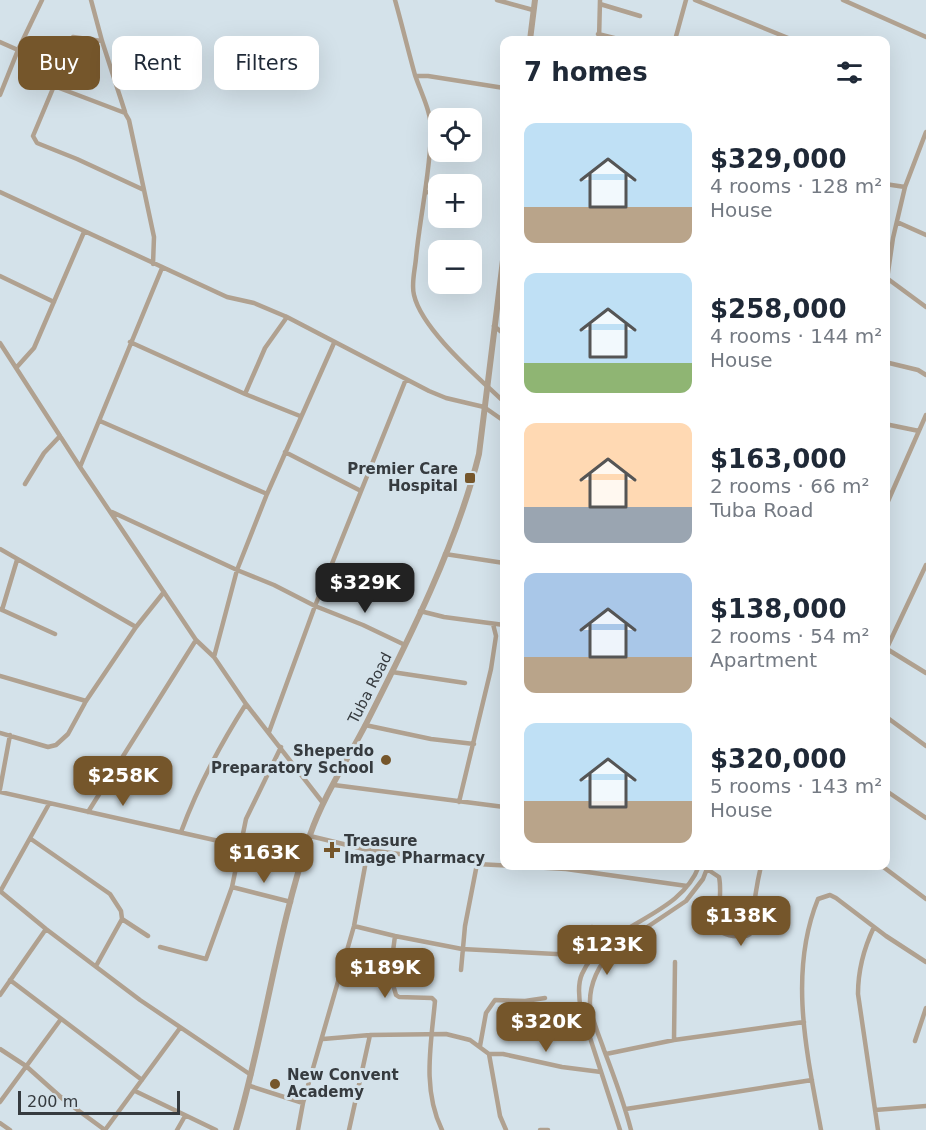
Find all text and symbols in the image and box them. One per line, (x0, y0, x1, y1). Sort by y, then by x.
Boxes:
chip: Buy (18, 36, 100, 90)
chip: Rent (112, 36, 202, 90)
chip: Filters (214, 36, 319, 90)
icon: filters (833, 56, 866, 89)
text: 7 homes (524, 57, 648, 87)
map controls (428, 108, 482, 294)
button: locate (428, 108, 482, 162)
text: $329,000 (710, 144, 847, 174)
icon: home (572, 147, 644, 219)
button: + (428, 174, 482, 228)
text: 4 rooms · 128 m² (710, 174, 882, 198)
text: House (710, 198, 773, 222)
button: − (428, 240, 482, 294)
text: $258,000 (710, 294, 847, 324)
icon: home (572, 297, 644, 369)
text: 4 rooms · 144 m² (710, 324, 882, 348)
text: House (710, 348, 773, 372)
text: $163,000 (710, 444, 847, 474)
icon: home (572, 447, 644, 519)
place label: Premier Care Hospital (347, 460, 458, 495)
marker: Premier Care Hospital (463, 471, 477, 485)
text: 2 rooms · 66 m² (710, 474, 870, 498)
text: Tuba Road (710, 498, 813, 522)
pin: $329K (323, 563, 407, 614)
text: $329K (329, 570, 401, 594)
text: $138,000 (710, 594, 847, 624)
icon: home (572, 597, 644, 669)
text: 2 rooms · 54 m² (710, 624, 870, 648)
text: Apartment (710, 648, 817, 672)
street label: Tuba Road (344, 649, 396, 728)
place label: Sheperdo Preparatory School (211, 742, 374, 777)
text: $320,000 (710, 744, 847, 774)
icon: home (572, 747, 644, 819)
marker: Sheperdo Preparatory School (379, 753, 393, 767)
pin: $258K (81, 756, 165, 807)
text: $258K (87, 763, 159, 787)
text: 5 rooms · 143 m² (710, 774, 882, 798)
text: House (710, 798, 773, 822)
place label: Treasure Image Pharmacy (344, 832, 485, 867)
pin: $163K (222, 833, 306, 884)
text: $163K (228, 840, 300, 864)
marker: Treasure Image Pharmacy (325, 843, 339, 857)
pin: $138K (699, 896, 783, 947)
text: $138K (705, 903, 777, 927)
pin: $123K (565, 925, 649, 976)
text: $123K (571, 932, 643, 956)
pin: $189K (343, 948, 427, 999)
text: $189K (349, 955, 421, 979)
pin: $320K (504, 1002, 588, 1053)
text: $320K (510, 1009, 582, 1033)
place label: New Convent Academy (287, 1066, 399, 1101)
marker: New Convent Academy (268, 1077, 282, 1091)
scale bar (18, 1088, 180, 1116)
text: 200 m (27, 1092, 78, 1111)

